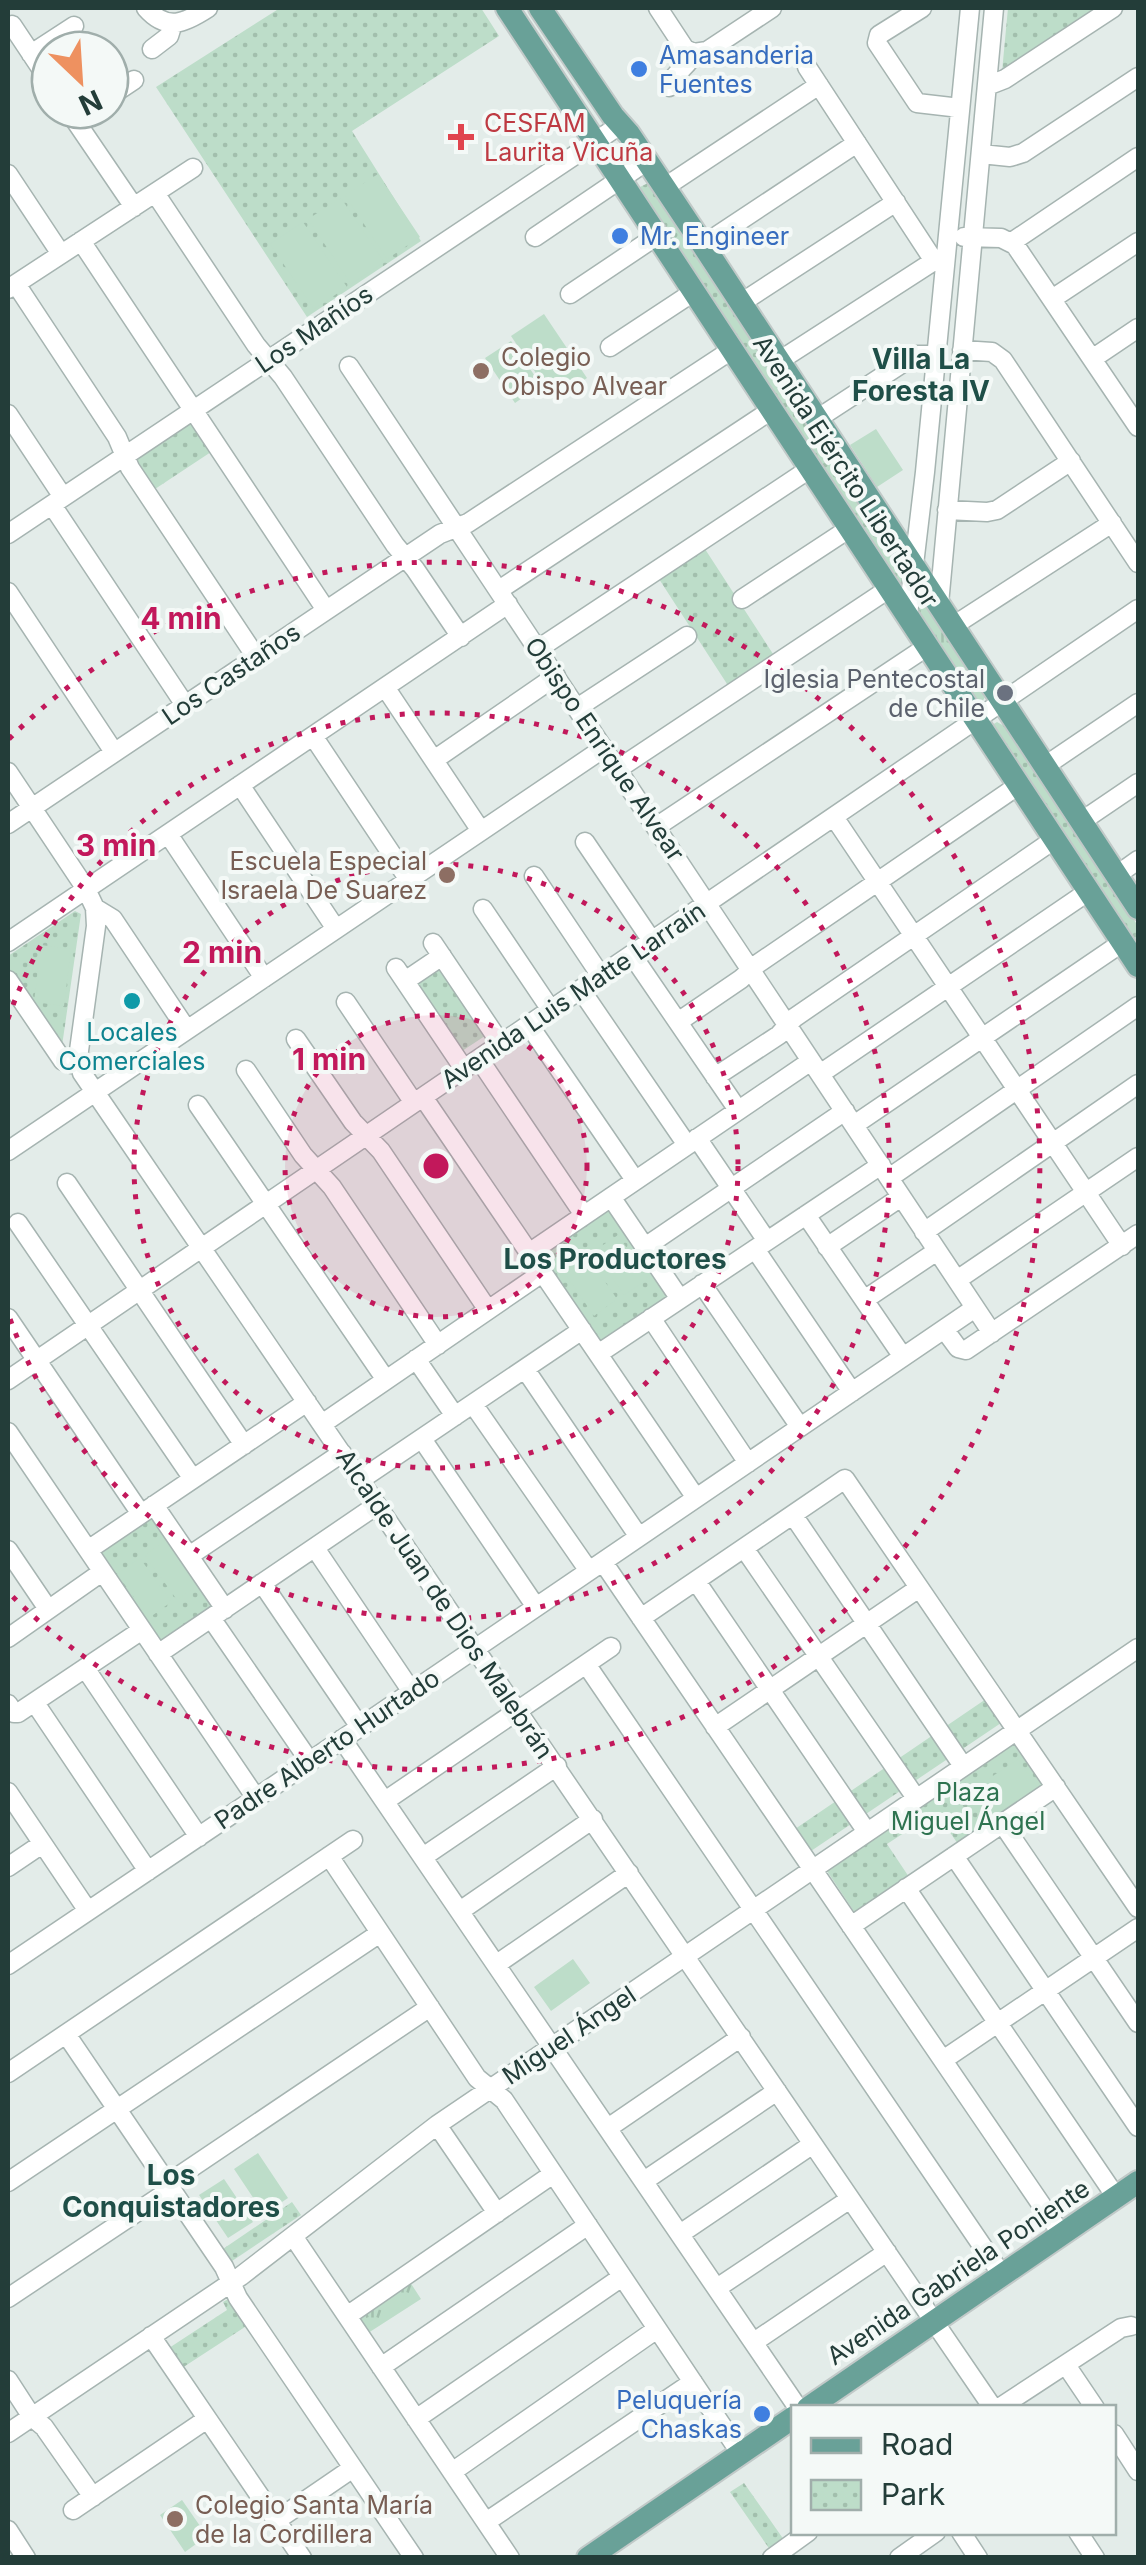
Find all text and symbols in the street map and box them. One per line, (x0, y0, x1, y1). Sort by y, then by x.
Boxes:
north arrow (30, 30, 130, 130)
place label: Amasanderia Fuentes (659, 40, 814, 99)
marker: Amasanderia Fuentes (628, 58, 650, 80)
text: N (74, 83, 107, 123)
place label: CESFAM Laurita Vicuña (484, 108, 653, 167)
marker: CESFAM Laurita Vicuña (448, 124, 474, 150)
place label: Mr. Engineer (640, 221, 789, 251)
marker: Mr. Engineer (609, 225, 631, 247)
street label: Los Mañíos (250, 279, 378, 379)
street label: Avenida Ejército Libertador (747, 330, 945, 612)
place label: Colegio Obispo Alvear (501, 342, 667, 401)
district label: Villa La Foresta IV (852, 342, 990, 408)
marker: Colegio Obispo Alvear (470, 360, 492, 382)
text: 4 min (140, 600, 222, 636)
street label: Los Castaños (156, 617, 306, 731)
street label: Obispo Enrique Alvear (519, 631, 691, 867)
place label: Iglesia Pentecostal de Chile (763, 664, 985, 723)
marker: Iglesia Pentecostal de Chile (994, 682, 1016, 704)
text: 3 min (76, 827, 156, 863)
place label: Escuela Especial Israela De Suarez (220, 846, 427, 905)
marker: Escuela Especial Israela De Suarez (436, 864, 458, 886)
street label: Avenida Luis Matte Larraín (435, 895, 711, 1095)
text: 2 min (182, 934, 262, 970)
marker: Locales Comerciales (121, 990, 143, 1012)
place label: Locales Comerciales (59, 1017, 205, 1076)
text: 1 min (292, 1041, 366, 1077)
centre of rings (418, 1148, 454, 1184)
district label: Los Productores (503, 1242, 727, 1276)
street label: Alcalde Juan de Dios Malebrán (330, 1444, 560, 1764)
street label: Padre Alberto Hurtado (209, 1663, 445, 1835)
park label: Plaza Miguel Ángel (891, 1777, 1045, 1836)
street label: Miguel Ángel (496, 1979, 641, 2091)
district label: Los Conquistadores (62, 2158, 280, 2224)
street label: Avenida Gabriela Poniente (821, 2173, 1095, 2371)
place label: Peluquería Chaskas (616, 2385, 742, 2444)
marker: Peluquería Chaskas (751, 2403, 773, 2425)
legend (791, 2405, 1116, 2535)
text: Road (881, 2426, 953, 2462)
text: Park (881, 2476, 946, 2512)
place label: Colegio Santa María de la Cordillera (195, 2490, 433, 2549)
marker: Colegio Santa María de la Cordillera (164, 2508, 186, 2530)

